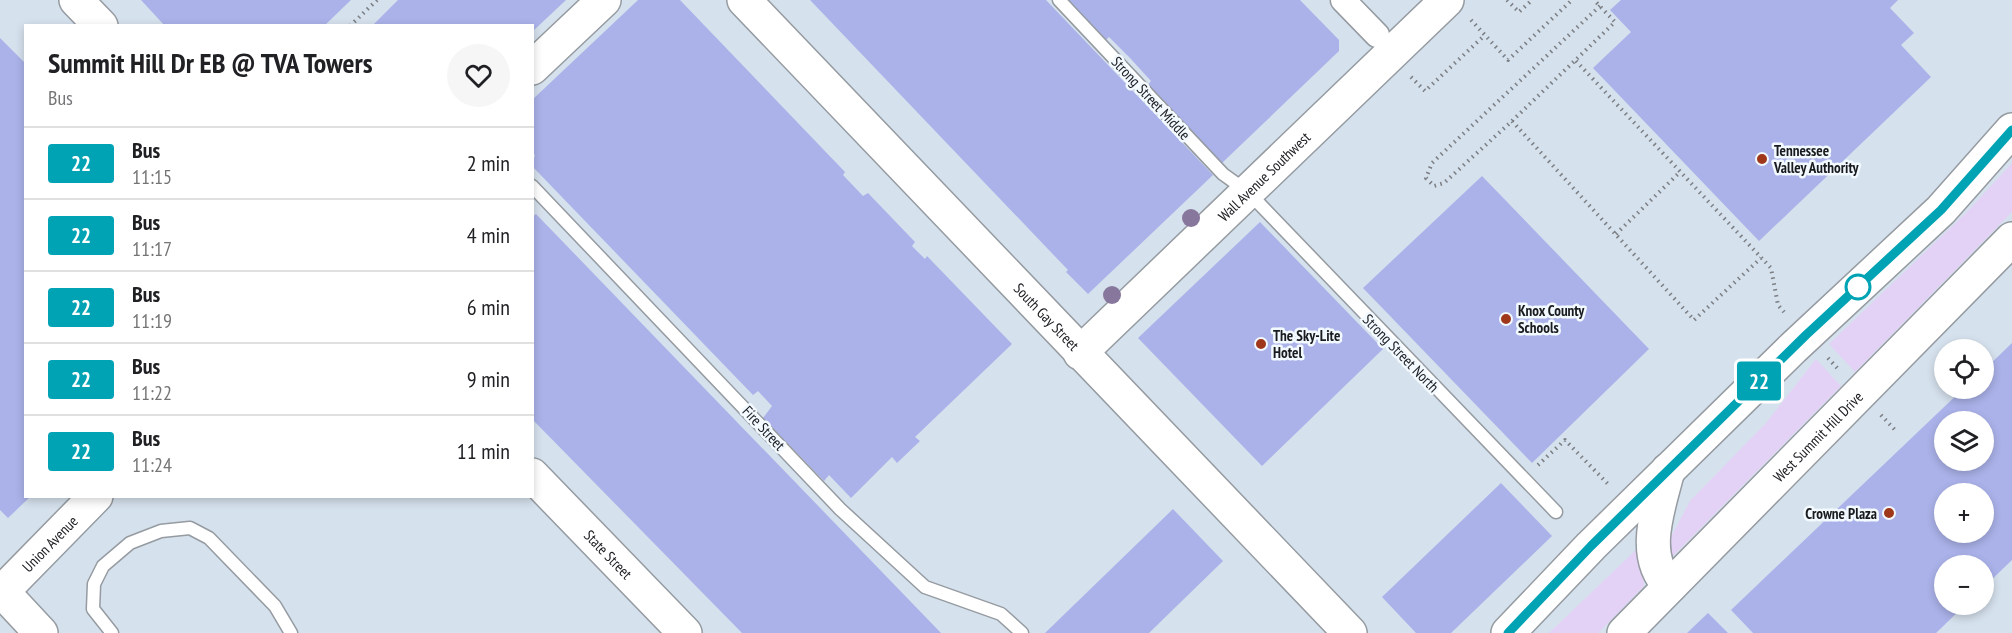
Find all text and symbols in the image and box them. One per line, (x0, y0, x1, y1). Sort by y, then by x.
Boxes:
text: Summit Hill Dr EB @ TVA Towers (48, 44, 373, 81)
button: heart (447, 44, 510, 107)
street label: Strong Street Middle (1108, 52, 1194, 144)
text: Bus (48, 85, 73, 111)
street label: Wall Avenue Southwest (1214, 127, 1314, 225)
text: Bus (132, 136, 160, 164)
place label: Tennessee Valley Authority (1773, 141, 1859, 177)
text: 2 min (467, 149, 510, 177)
text: 22 (71, 150, 91, 177)
marker: Tennessee Valley Authority (1755, 152, 1769, 166)
text: 11:15 (132, 164, 172, 190)
text: Bus (132, 208, 160, 236)
text: 4 min (467, 221, 510, 249)
text: 22 (71, 222, 91, 249)
text: 11:17 (132, 236, 172, 262)
unlabelled marker (1845, 274, 1871, 300)
street label: South Gay Street (1010, 279, 1084, 354)
text: Bus (132, 280, 160, 308)
text: 6 min (467, 293, 510, 321)
text: 22 (71, 294, 91, 321)
place label: Knox County Schools (1518, 301, 1585, 337)
text: 11:19 (132, 308, 172, 334)
street label: Strong Street North (1359, 310, 1443, 396)
marker: Knox County Schools (1499, 312, 1513, 326)
place label: The Sky-Lite Hotel (1273, 326, 1340, 362)
marker: The Sky-Lite Hotel (1254, 337, 1268, 351)
map controls (1934, 339, 1994, 615)
button: locate (1934, 339, 1994, 399)
text: Bus (132, 352, 160, 380)
line badge: 22 (1732, 362, 1786, 400)
text: 9 min (467, 365, 510, 393)
text: 22 (71, 366, 91, 393)
text: 22 (1749, 368, 1769, 395)
text: 11:22 (132, 380, 172, 406)
street label: West Summit Hill Drive (1769, 387, 1867, 486)
street label: Fire Street (739, 402, 789, 454)
button: layers (1934, 411, 1994, 471)
text: Bus (132, 424, 160, 452)
text: 11 min (457, 437, 510, 465)
text: 22 (71, 438, 91, 465)
text: 11:24 (132, 452, 172, 478)
button: + (1934, 483, 1994, 543)
place label: Crowne Plaza (1805, 504, 1877, 523)
marker: Crowne Plaza (1882, 506, 1896, 520)
street label: Union Avenue (18, 511, 81, 576)
street label: State Street (580, 525, 637, 583)
button: − (1934, 555, 1994, 615)

